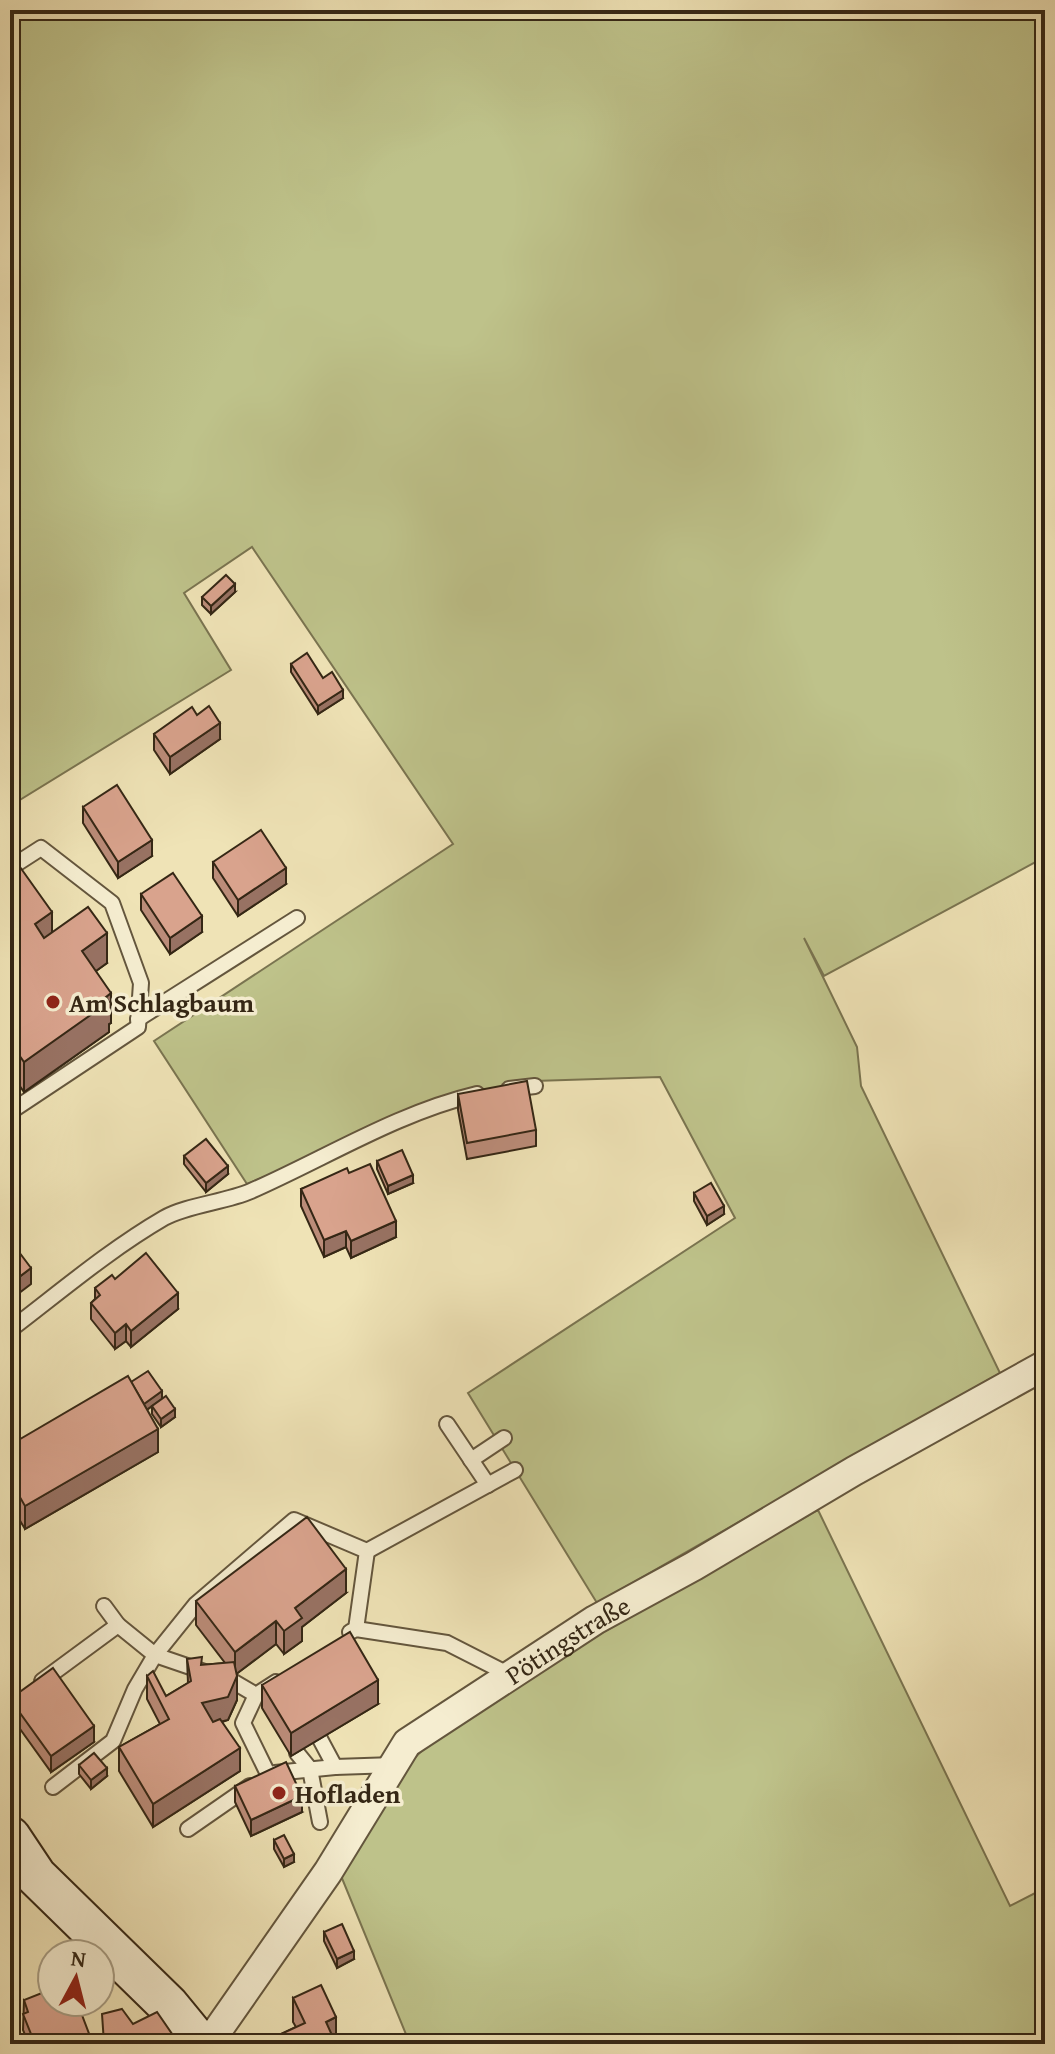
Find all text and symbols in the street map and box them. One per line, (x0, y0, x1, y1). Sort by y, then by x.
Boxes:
place label: Am Schlagbaum (69, 983, 255, 1022)
marker: Am Schlagbaum (44, 993, 62, 1011)
street label: Pötingstraße (497, 1585, 637, 1693)
place label: Hofladen (295, 1774, 401, 1813)
marker: Hofladen (270, 1784, 288, 1802)
north arrow (36, 1938, 116, 2018)
text: N (69, 1941, 88, 1975)

